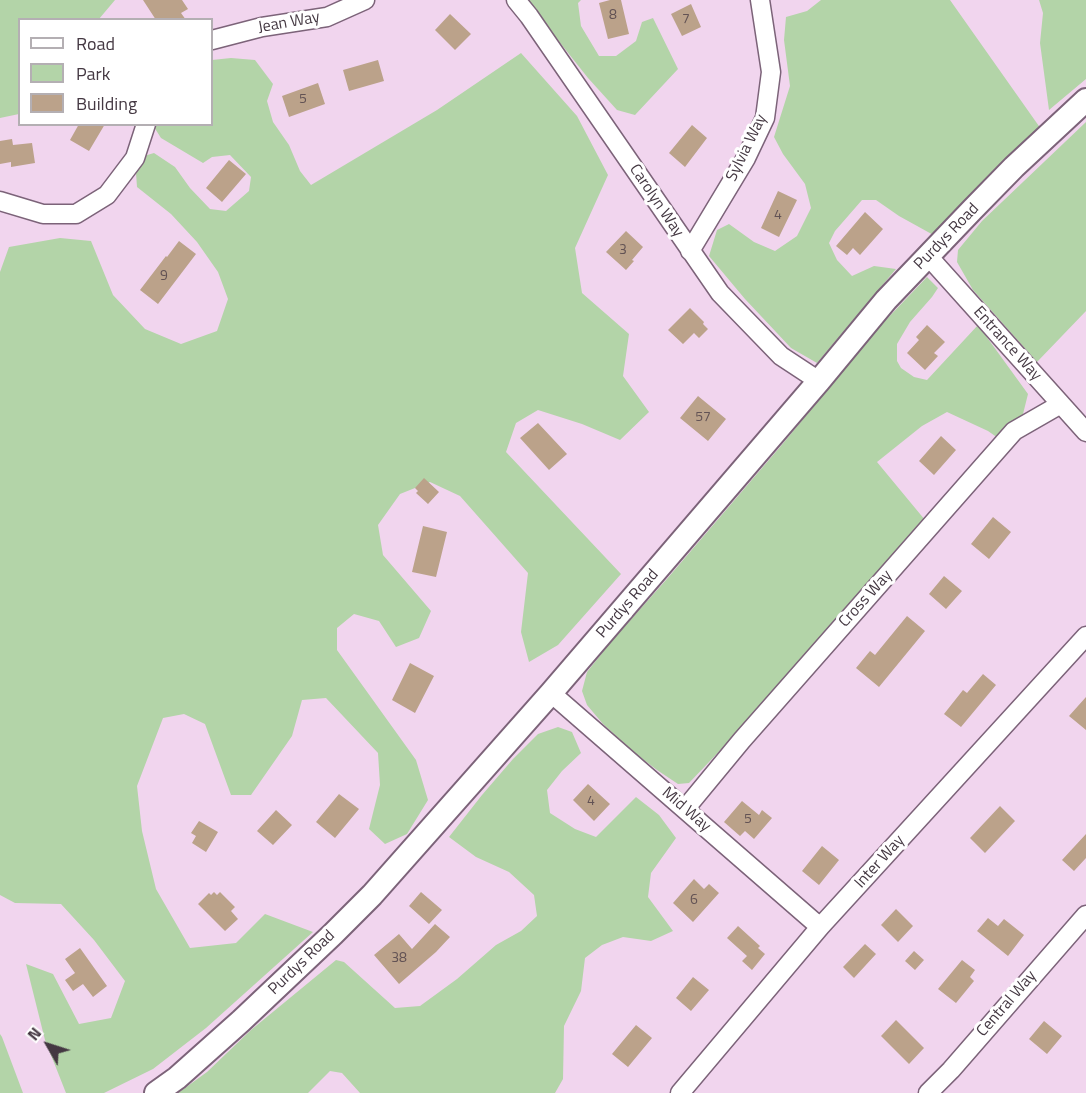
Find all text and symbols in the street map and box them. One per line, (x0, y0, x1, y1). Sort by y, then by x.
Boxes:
street label: Jean Way (257, 8, 321, 38)
house number: 8 (609, 8, 617, 24)
house number: 7 (682, 12, 690, 28)
legend (18, 18, 213, 126)
text: Road (76, 30, 115, 57)
text: Park (76, 60, 110, 87)
text: Building (76, 90, 137, 117)
house number: 5 (299, 92, 307, 108)
street label: Sylvia Way (723, 111, 771, 185)
street label: Carolyn Way (625, 161, 687, 241)
street label: Purdys Road (911, 200, 983, 274)
house number: 4 (774, 208, 782, 224)
house number: 3 (619, 243, 627, 259)
house number: 9 (160, 269, 168, 285)
street label: Entrance Way (969, 303, 1045, 385)
house number: 57 (695, 410, 711, 426)
street label: Purdys Road (593, 566, 663, 642)
street label: Cross Way (835, 566, 897, 632)
street label: Mid Way (658, 784, 714, 836)
house number: 4 (587, 794, 595, 810)
house number: 5 (744, 812, 752, 828)
street label: Inter Way (851, 831, 909, 893)
house number: 6 (690, 893, 698, 909)
street label: Purdys Road (265, 927, 339, 999)
house number: 38 (391, 951, 407, 967)
street label: Central Way (973, 967, 1041, 1041)
north arrow (18, 1015, 78, 1075)
text: N (21, 1022, 47, 1046)

